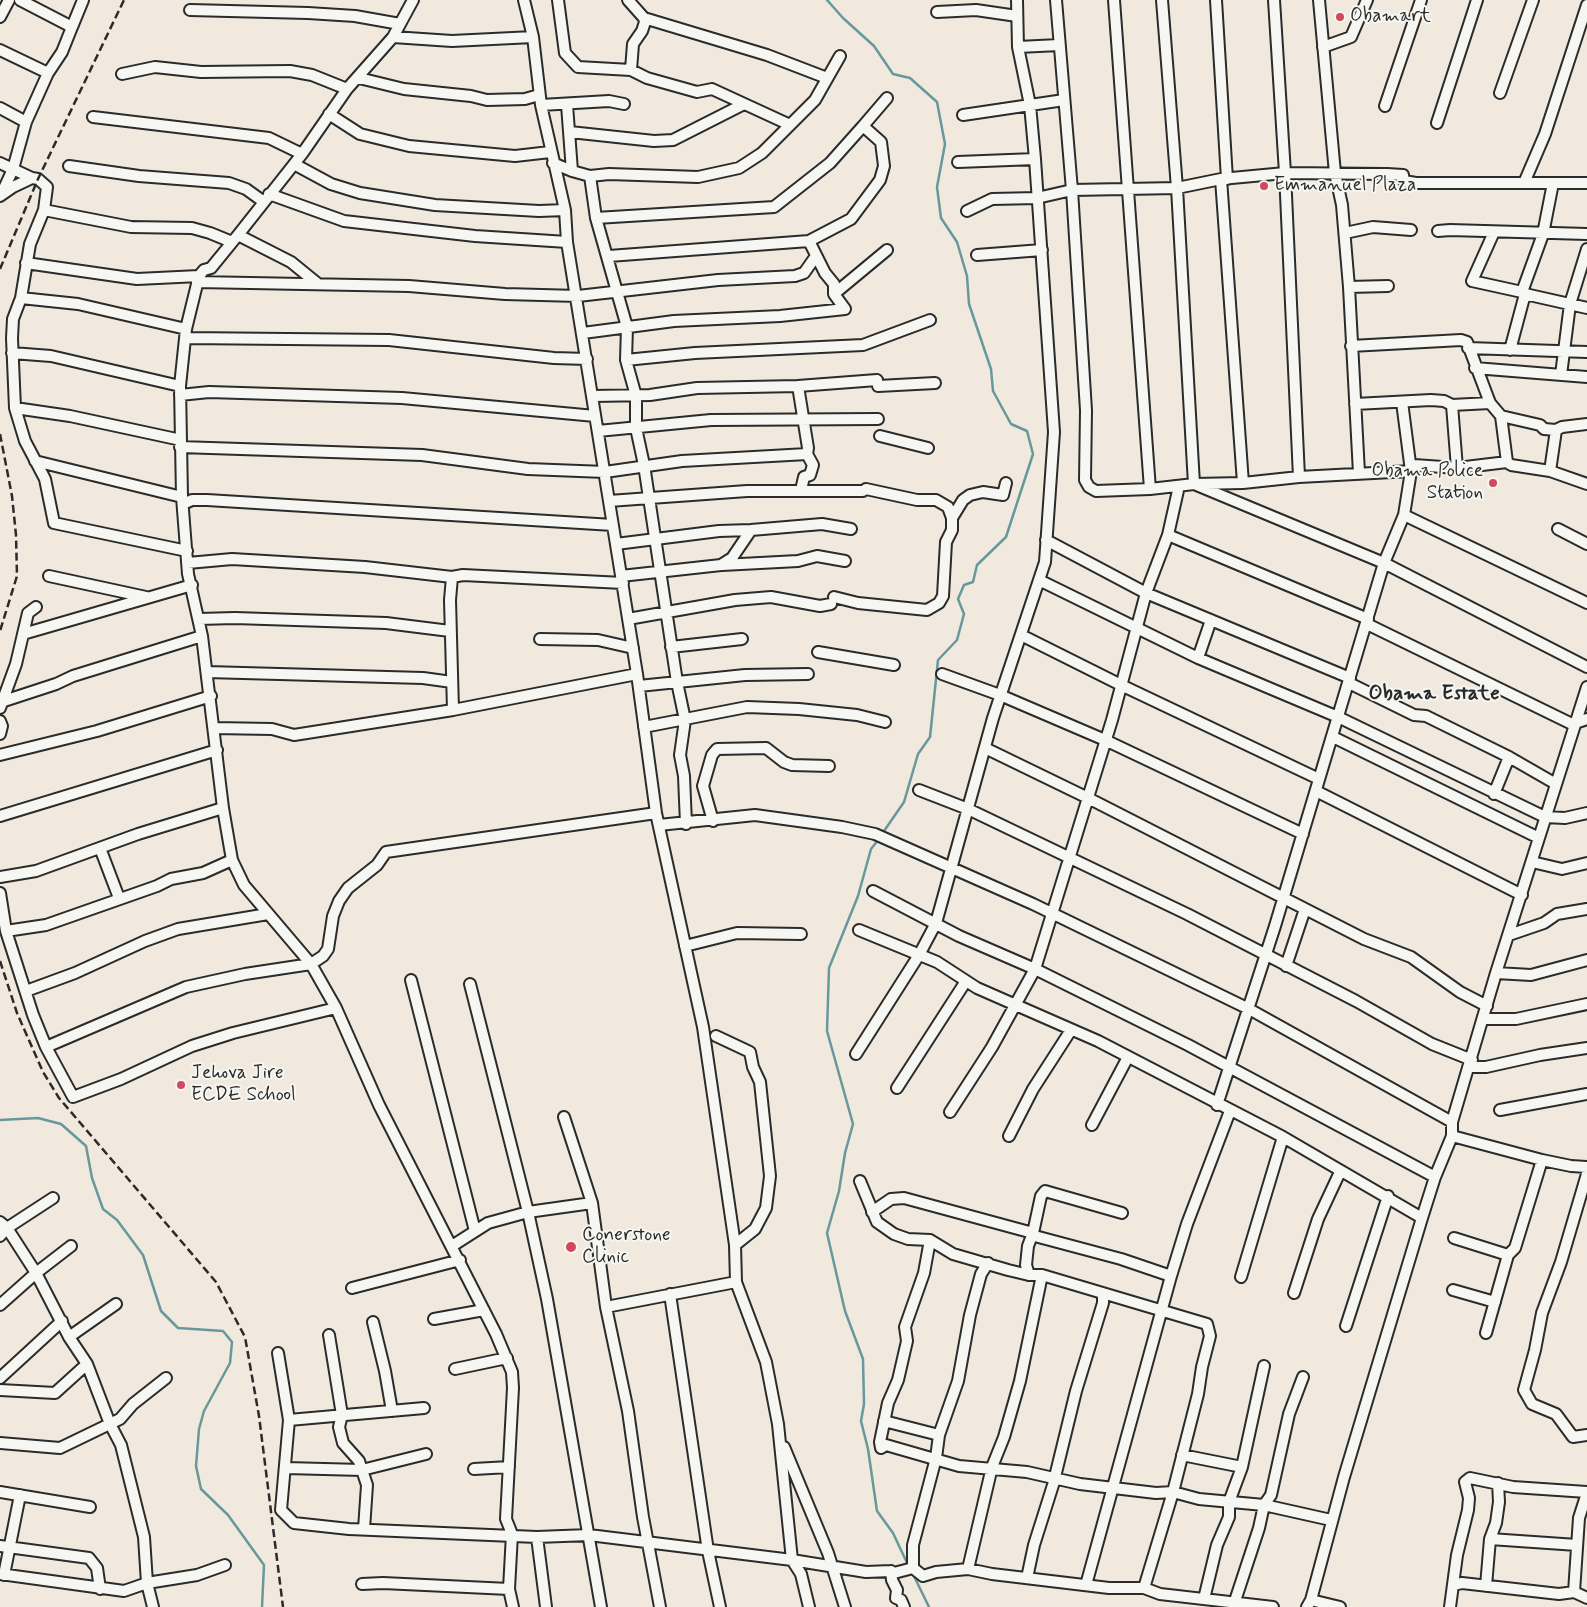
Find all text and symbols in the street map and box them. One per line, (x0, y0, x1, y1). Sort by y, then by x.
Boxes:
place label: Obamart (1350, 6, 1431, 28)
marker: Obamart (1334, 11, 1346, 23)
place label: Emmanuel Plaza (1274, 175, 1416, 197)
marker: Emmanuel Plaza (1258, 180, 1270, 192)
place label: Obama Police Station (1372, 461, 1483, 505)
marker: Obama Police Station (1487, 477, 1499, 489)
district label: Obama Estate (1368, 682, 1500, 708)
place label: Jehova Jire ECDE School (191, 1063, 296, 1107)
marker: Jehova Jire ECDE School (175, 1079, 187, 1091)
place label: Conerstone Clinic (582, 1225, 671, 1269)
marker: Conerstone Clinic (564, 1240, 578, 1254)

